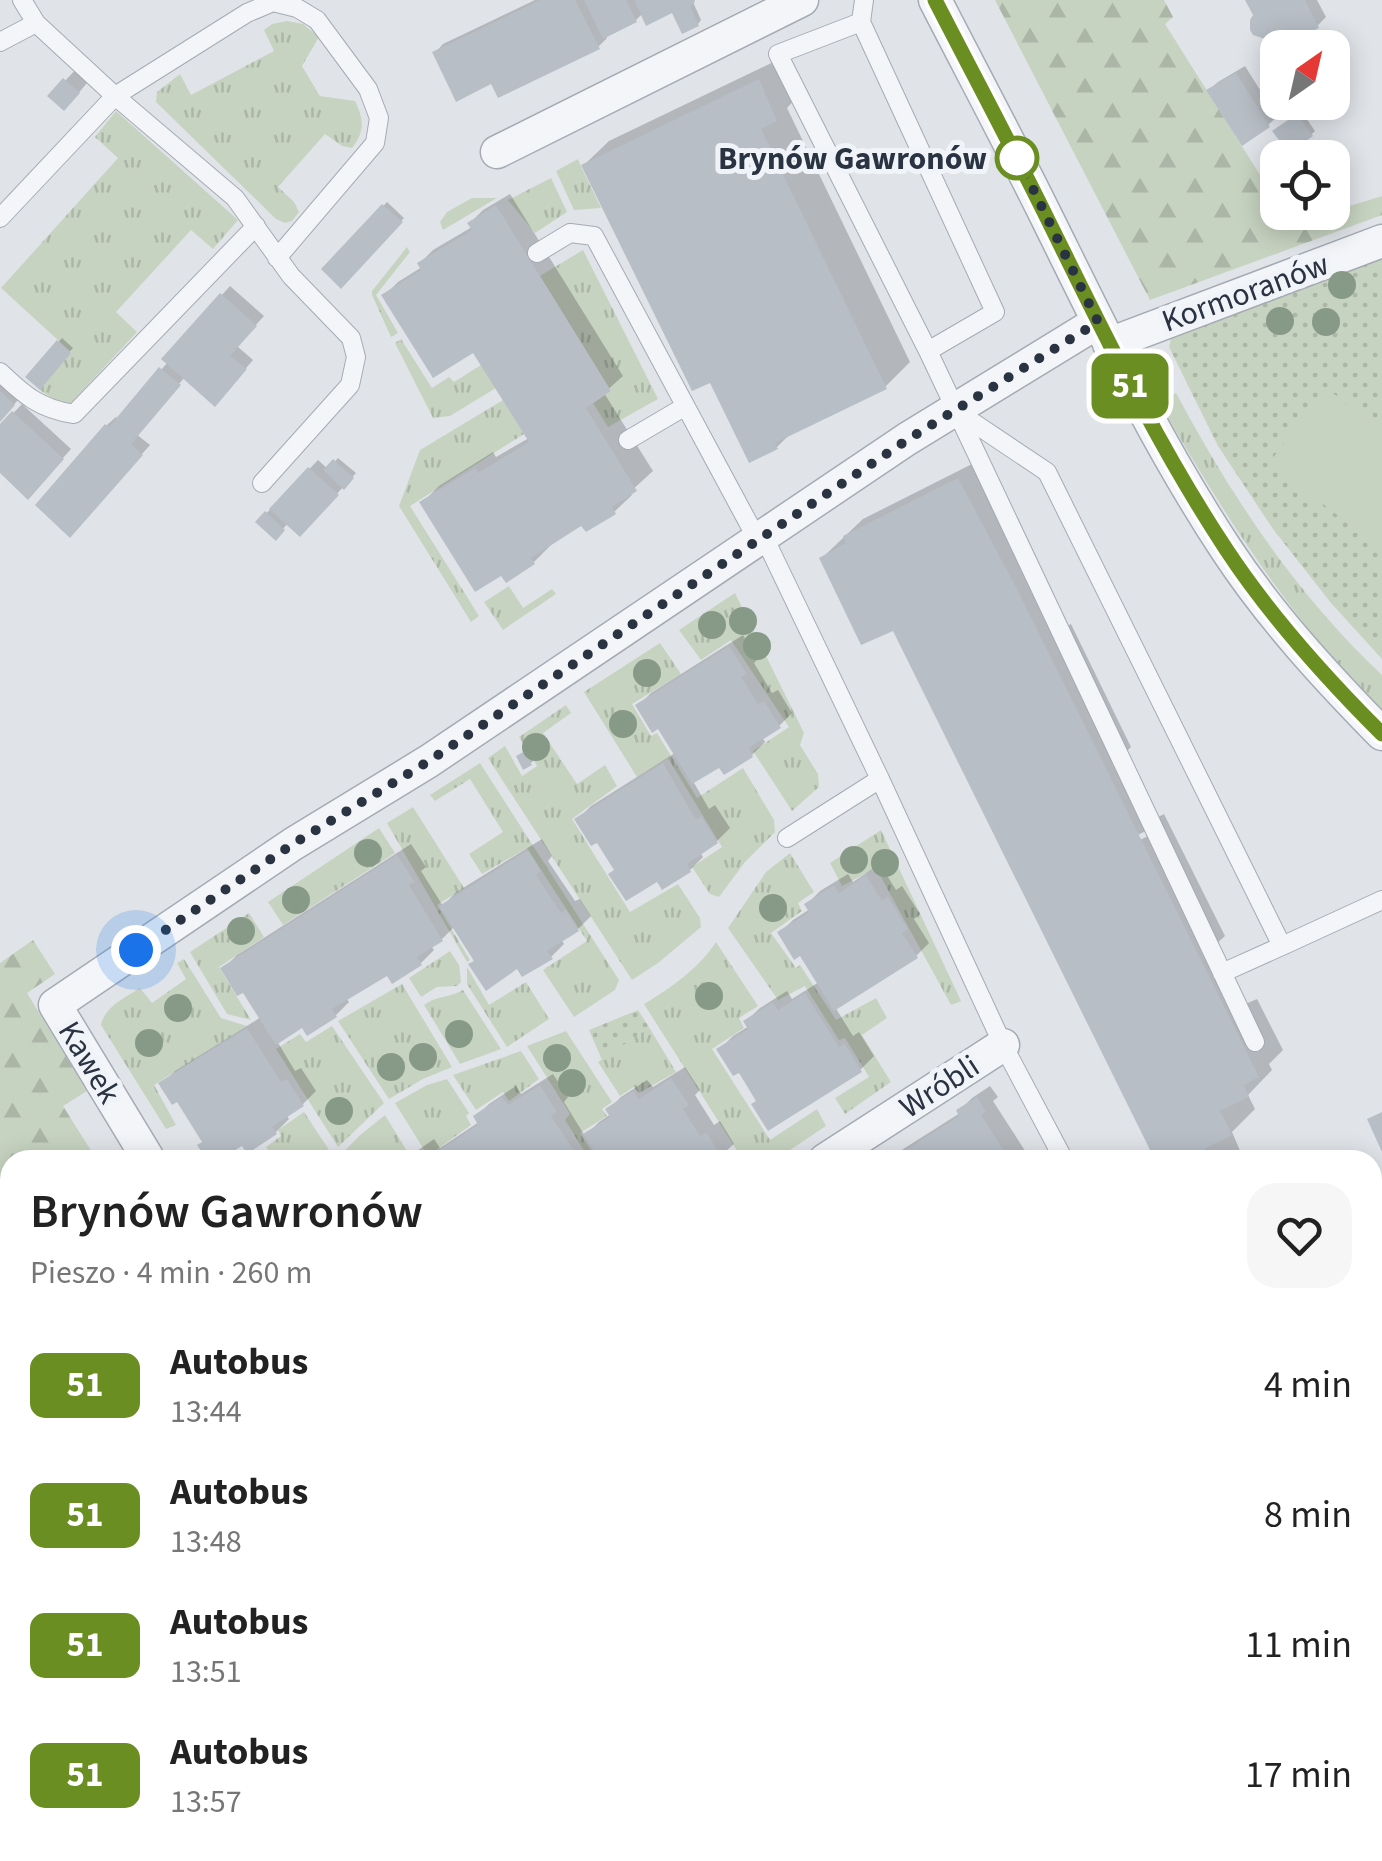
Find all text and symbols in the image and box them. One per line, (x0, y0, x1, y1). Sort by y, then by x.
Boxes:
north arrow (1260, 30, 1350, 120)
map controls (1260, 30, 1350, 230)
place label: Brynów Gawronów (718, 136, 987, 182)
marker: Brynów Gawronów (996, 137, 1038, 179)
button: locate (1260, 140, 1350, 230)
street label: Kormoranów (1155, 241, 1335, 344)
line badge: 51 (1085, 354, 1175, 418)
text: 51 (1112, 361, 1148, 411)
your location (111, 925, 161, 975)
street label: Kawek (46, 1012, 132, 1113)
street label: Wróbli (891, 1044, 989, 1130)
text: Brynów Gawronów (30, 1178, 423, 1246)
button: heart (1247, 1183, 1352, 1288)
text: Pieszo · 4 min · 260 m (30, 1250, 312, 1296)
text: Autobus (170, 1335, 308, 1389)
text: 4 min (1264, 1358, 1352, 1412)
text: 51 (67, 1360, 103, 1410)
text: 13:44 (170, 1389, 242, 1435)
text: Autobus (170, 1465, 308, 1519)
text: 8 min (1264, 1488, 1352, 1542)
text: 51 (67, 1490, 103, 1540)
text: 13:48 (170, 1519, 242, 1565)
text: Autobus (170, 1595, 308, 1649)
text: 11 min (1245, 1618, 1352, 1672)
text: 51 (67, 1620, 103, 1670)
text: 13:51 (170, 1649, 242, 1695)
text: Autobus (170, 1725, 308, 1779)
text: 17 min (1245, 1748, 1352, 1802)
text: 51 (67, 1750, 103, 1800)
text: 13:57 (170, 1779, 242, 1825)

